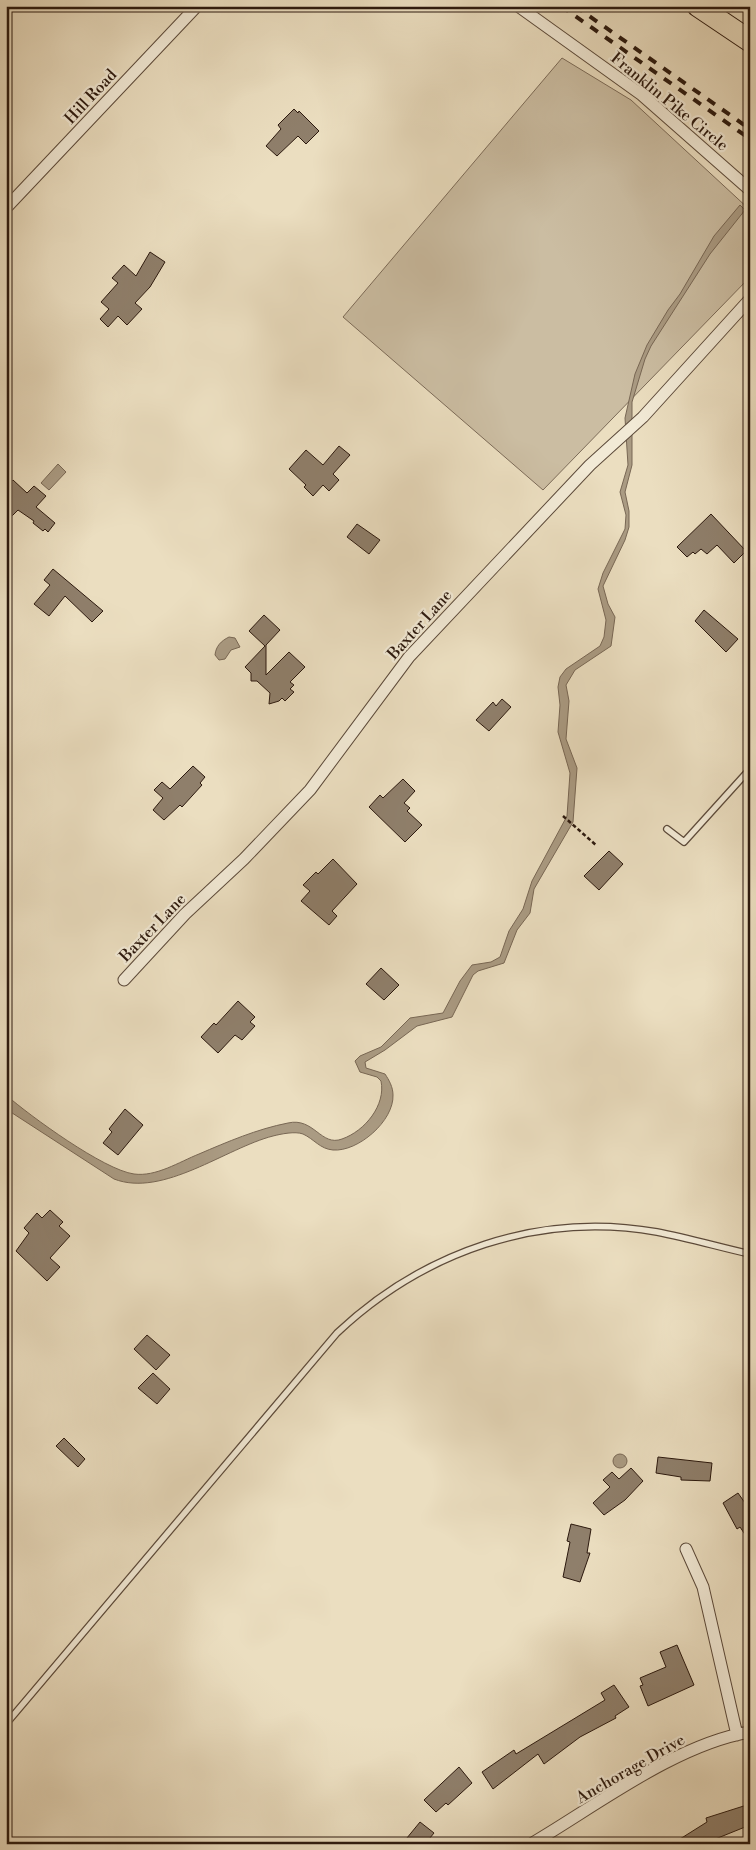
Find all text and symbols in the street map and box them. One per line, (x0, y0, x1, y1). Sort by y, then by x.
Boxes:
street label: Franklin Pike Circle (606, 48, 732, 155)
street label: Hill Road (60, 65, 121, 128)
street label: Baxter Lane (382, 585, 456, 665)
street label: Baxter Lane (114, 889, 190, 967)
street label: Anchorage Drive (572, 1730, 688, 1809)

